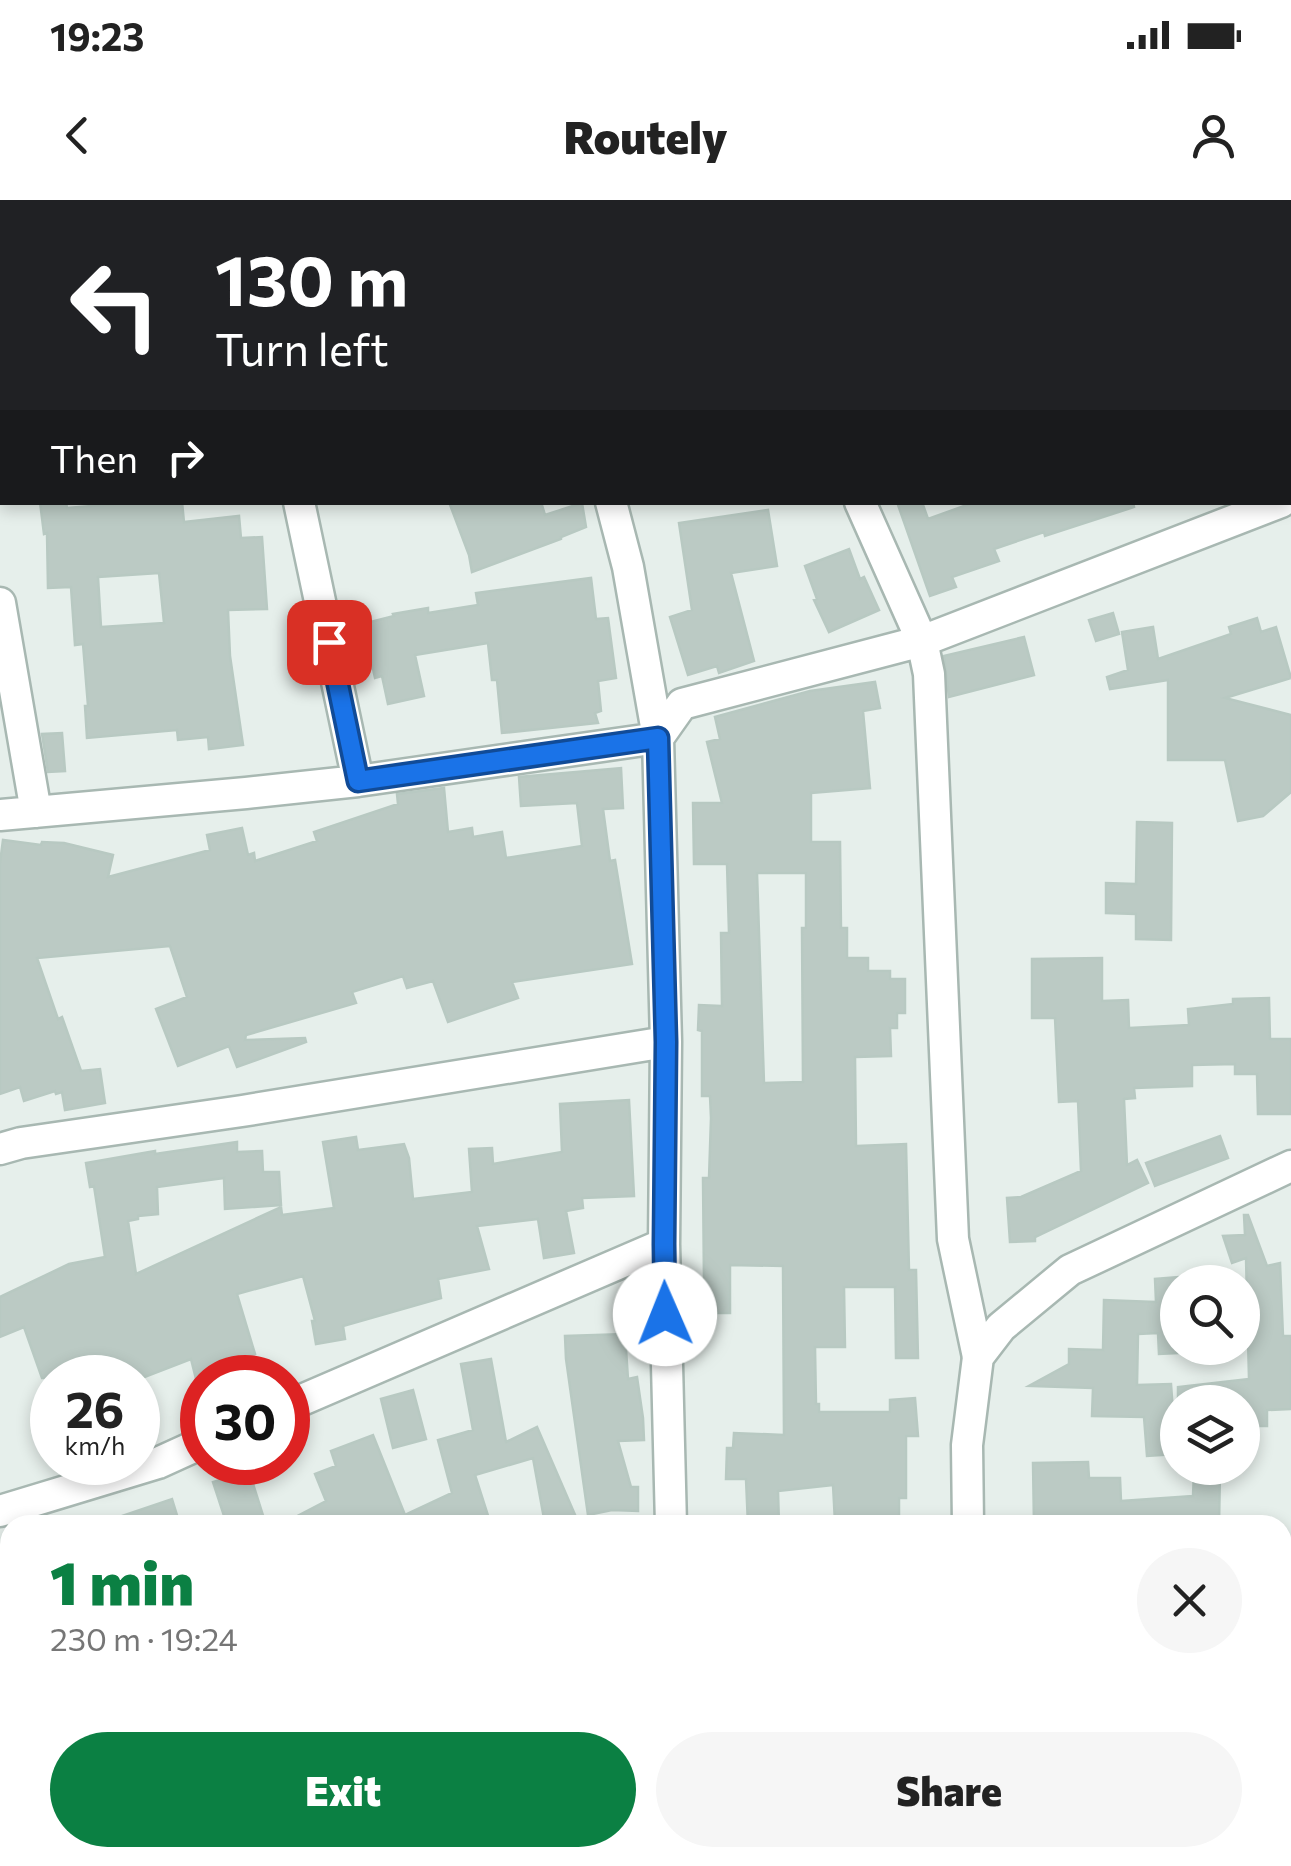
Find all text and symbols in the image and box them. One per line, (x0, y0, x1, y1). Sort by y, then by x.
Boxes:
text: 19:23 (50, 12, 144, 59)
icon: back (50, 108, 105, 163)
text: Routely (564, 108, 727, 163)
icon: person (1186, 108, 1241, 163)
text: 130 m (215, 235, 408, 320)
icon: left (50, 240, 180, 370)
text: Turn left (215, 320, 389, 375)
icon: right (158, 430, 213, 485)
text: Then (50, 434, 138, 481)
pin (287, 600, 372, 685)
icon: arrive (302, 615, 357, 670)
position arrow (613, 1262, 717, 1366)
map controls (1160, 1265, 1260, 1485)
button: search (1160, 1265, 1260, 1365)
speed limit sign: 30 (180, 1355, 310, 1485)
text: 26 (65, 1377, 124, 1438)
button: layers (1160, 1385, 1260, 1485)
text: km/h (65, 1430, 125, 1460)
text: 1 min (50, 1544, 194, 1617)
button: close (1137, 1548, 1242, 1653)
text: 230 m · 19:24 (50, 1618, 238, 1658)
button: Exit (50, 1732, 636, 1847)
button: Share (656, 1732, 1242, 1847)

